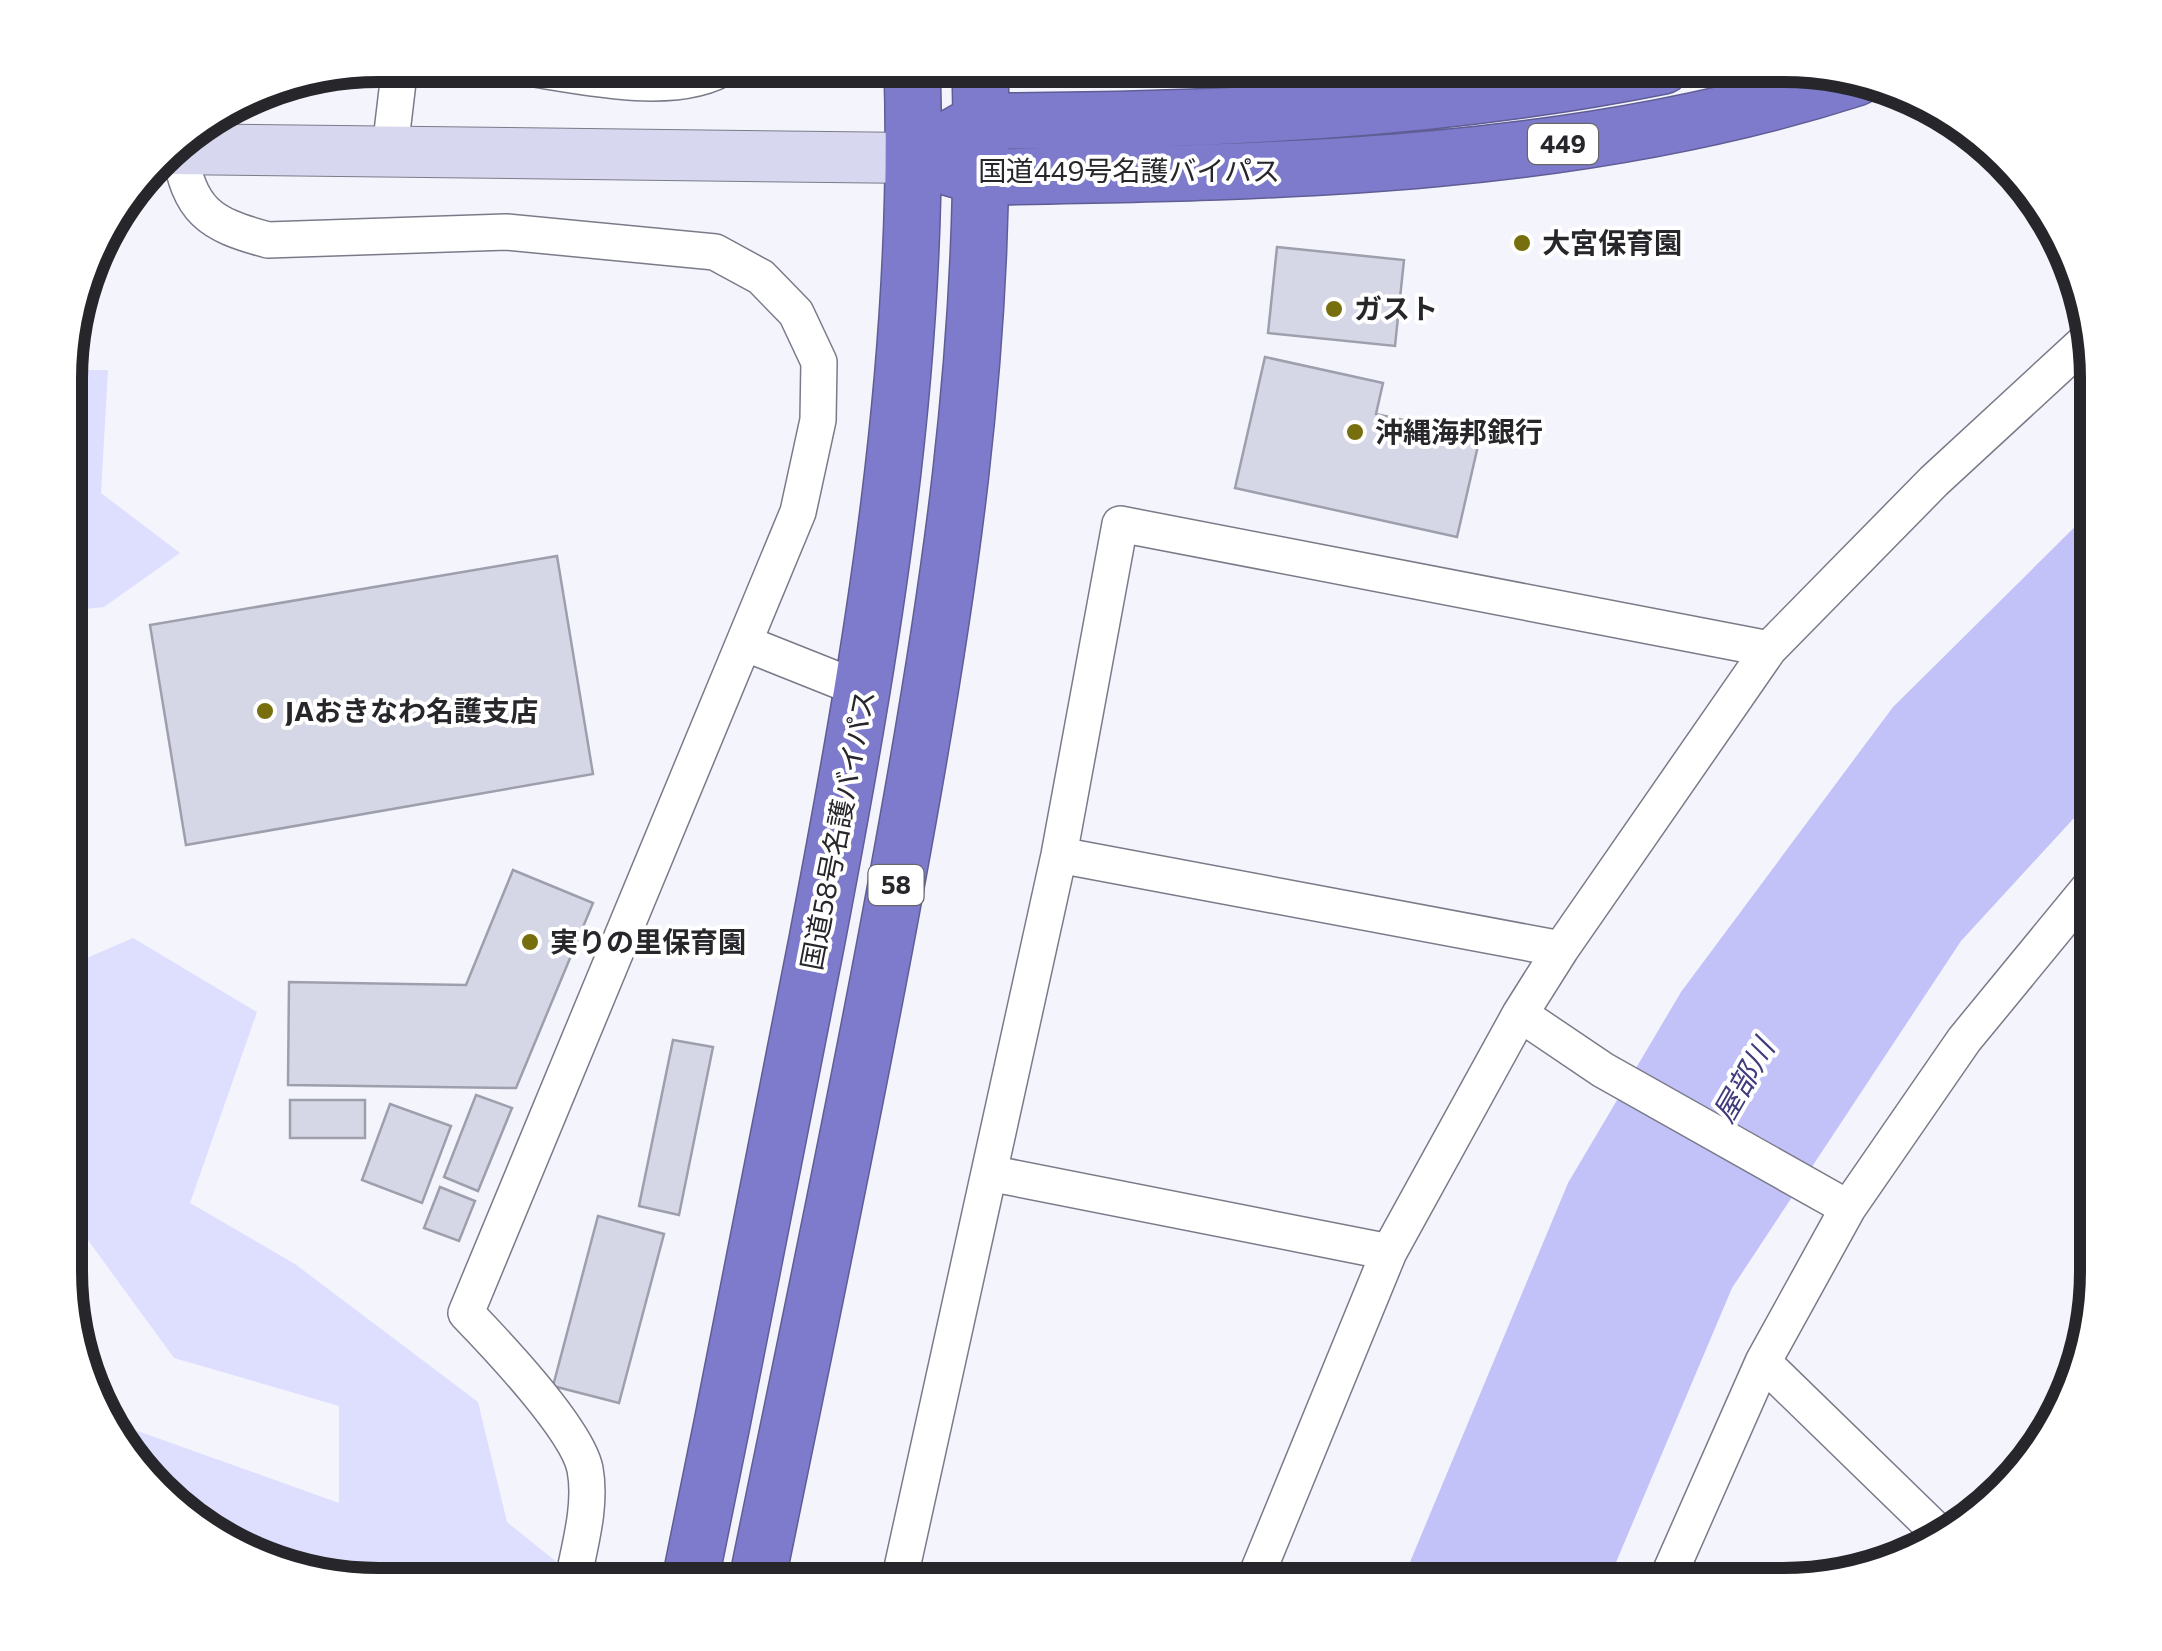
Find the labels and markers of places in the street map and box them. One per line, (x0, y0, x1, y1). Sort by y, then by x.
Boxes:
place label: 大宮保育園 (1542, 225, 1682, 259)
marker: 大宮保育園 (1511, 232, 1533, 254)
place label: ガスト (1354, 291, 1438, 325)
marker: ガスト (1323, 298, 1345, 320)
place label: 沖縄海邦銀行 (1375, 414, 1543, 448)
marker: 沖縄海邦銀行 (1344, 421, 1366, 443)
place label: JAおきなわ名護支店 (285, 693, 538, 727)
marker: JAおきなわ名護支店 (254, 700, 276, 722)
place label: 実りの里保育園 (550, 924, 746, 958)
marker: 実りの里保育園 (519, 931, 541, 953)

